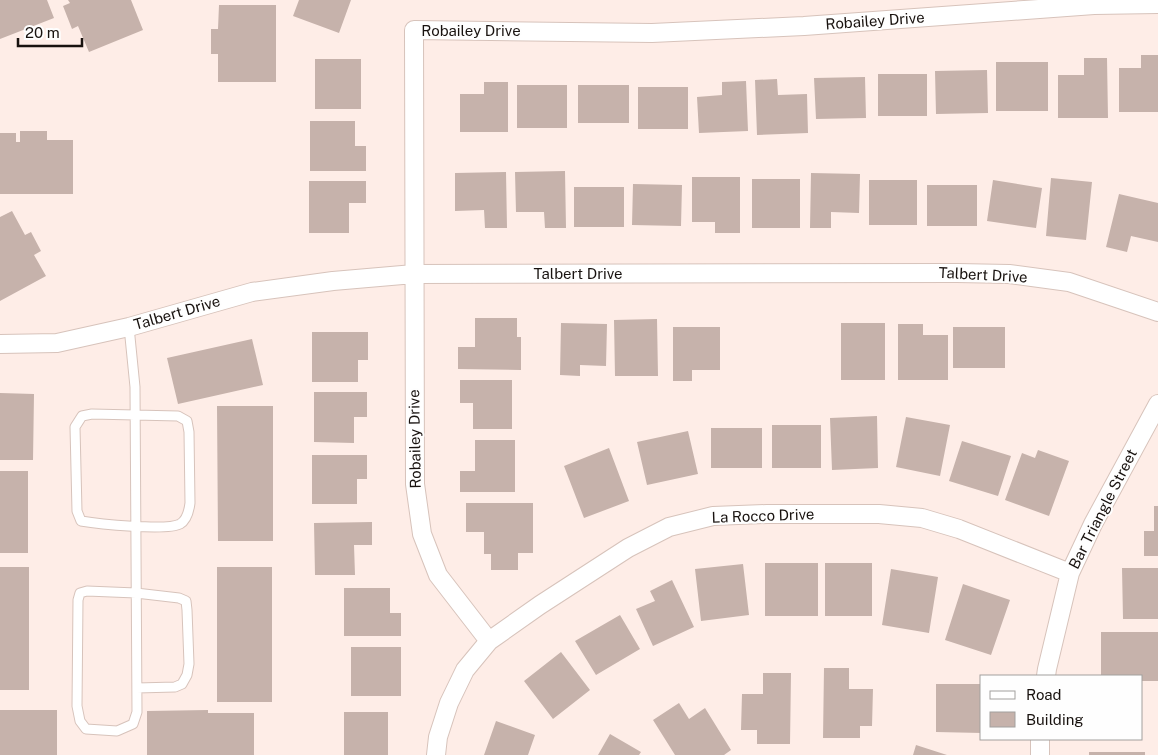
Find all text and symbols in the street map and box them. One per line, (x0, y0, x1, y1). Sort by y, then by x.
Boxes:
street label: Robailey Drive (825, 9, 925, 32)
scale bar (18, 15, 81, 47)
street label: Robailey Drive (421, 22, 521, 39)
text: 20 m (25, 24, 60, 41)
street label: Talbert Drive (938, 264, 1028, 285)
street label: Talbert Drive (533, 265, 623, 282)
street label: Talbert Drive (132, 292, 222, 333)
street label: Robailey Drive (405, 389, 424, 489)
street label: Bar Triangle Street (1065, 446, 1140, 572)
street label: La Rocco Drive (711, 505, 815, 526)
legend (980, 675, 1143, 740)
text: Road (1026, 686, 1062, 703)
text: Building (1026, 711, 1084, 728)

